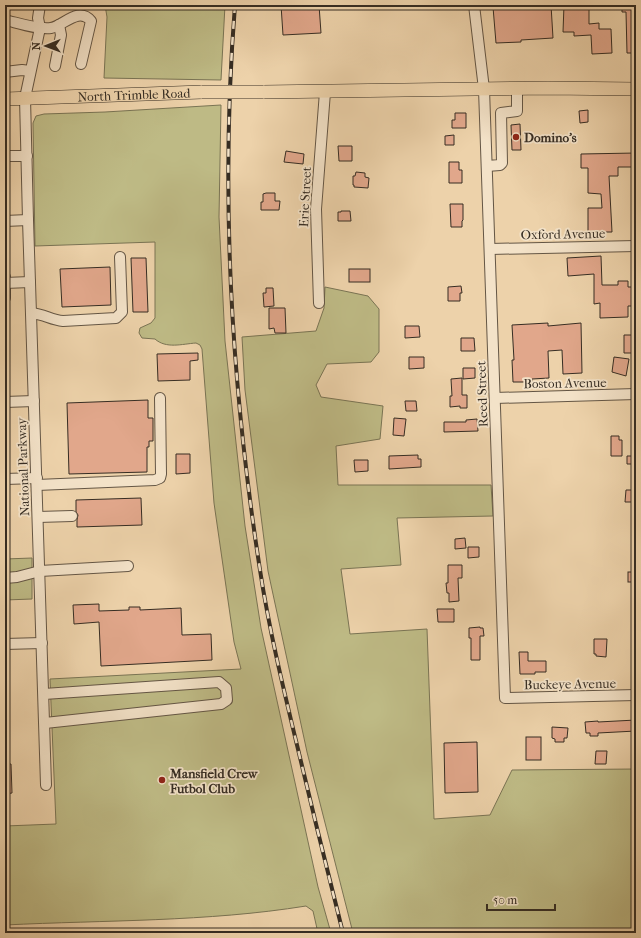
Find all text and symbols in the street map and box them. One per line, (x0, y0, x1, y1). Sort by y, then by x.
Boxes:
north arrow (26, 26, 66, 66)
text: N (30, 41, 43, 50)
street label: North Trimble Road (77, 85, 192, 104)
place label: Domino's (524, 130, 577, 145)
marker: Domino's (511, 132, 521, 142)
street label: Erie Street (296, 166, 314, 228)
street label: Oxford Avenue (520, 226, 606, 242)
street label: Reed Street (473, 360, 491, 427)
street label: Boston Avenue (523, 375, 607, 391)
street label: National Parkway (14, 416, 32, 516)
street label: Buckeye Avenue (524, 676, 617, 692)
place label: Mansfield Crew Futbol Club (169, 766, 259, 796)
marker: Mansfield Crew Futbol Club (157, 775, 167, 785)
scale bar (487, 886, 555, 912)
text: 50 m (493, 893, 517, 907)

